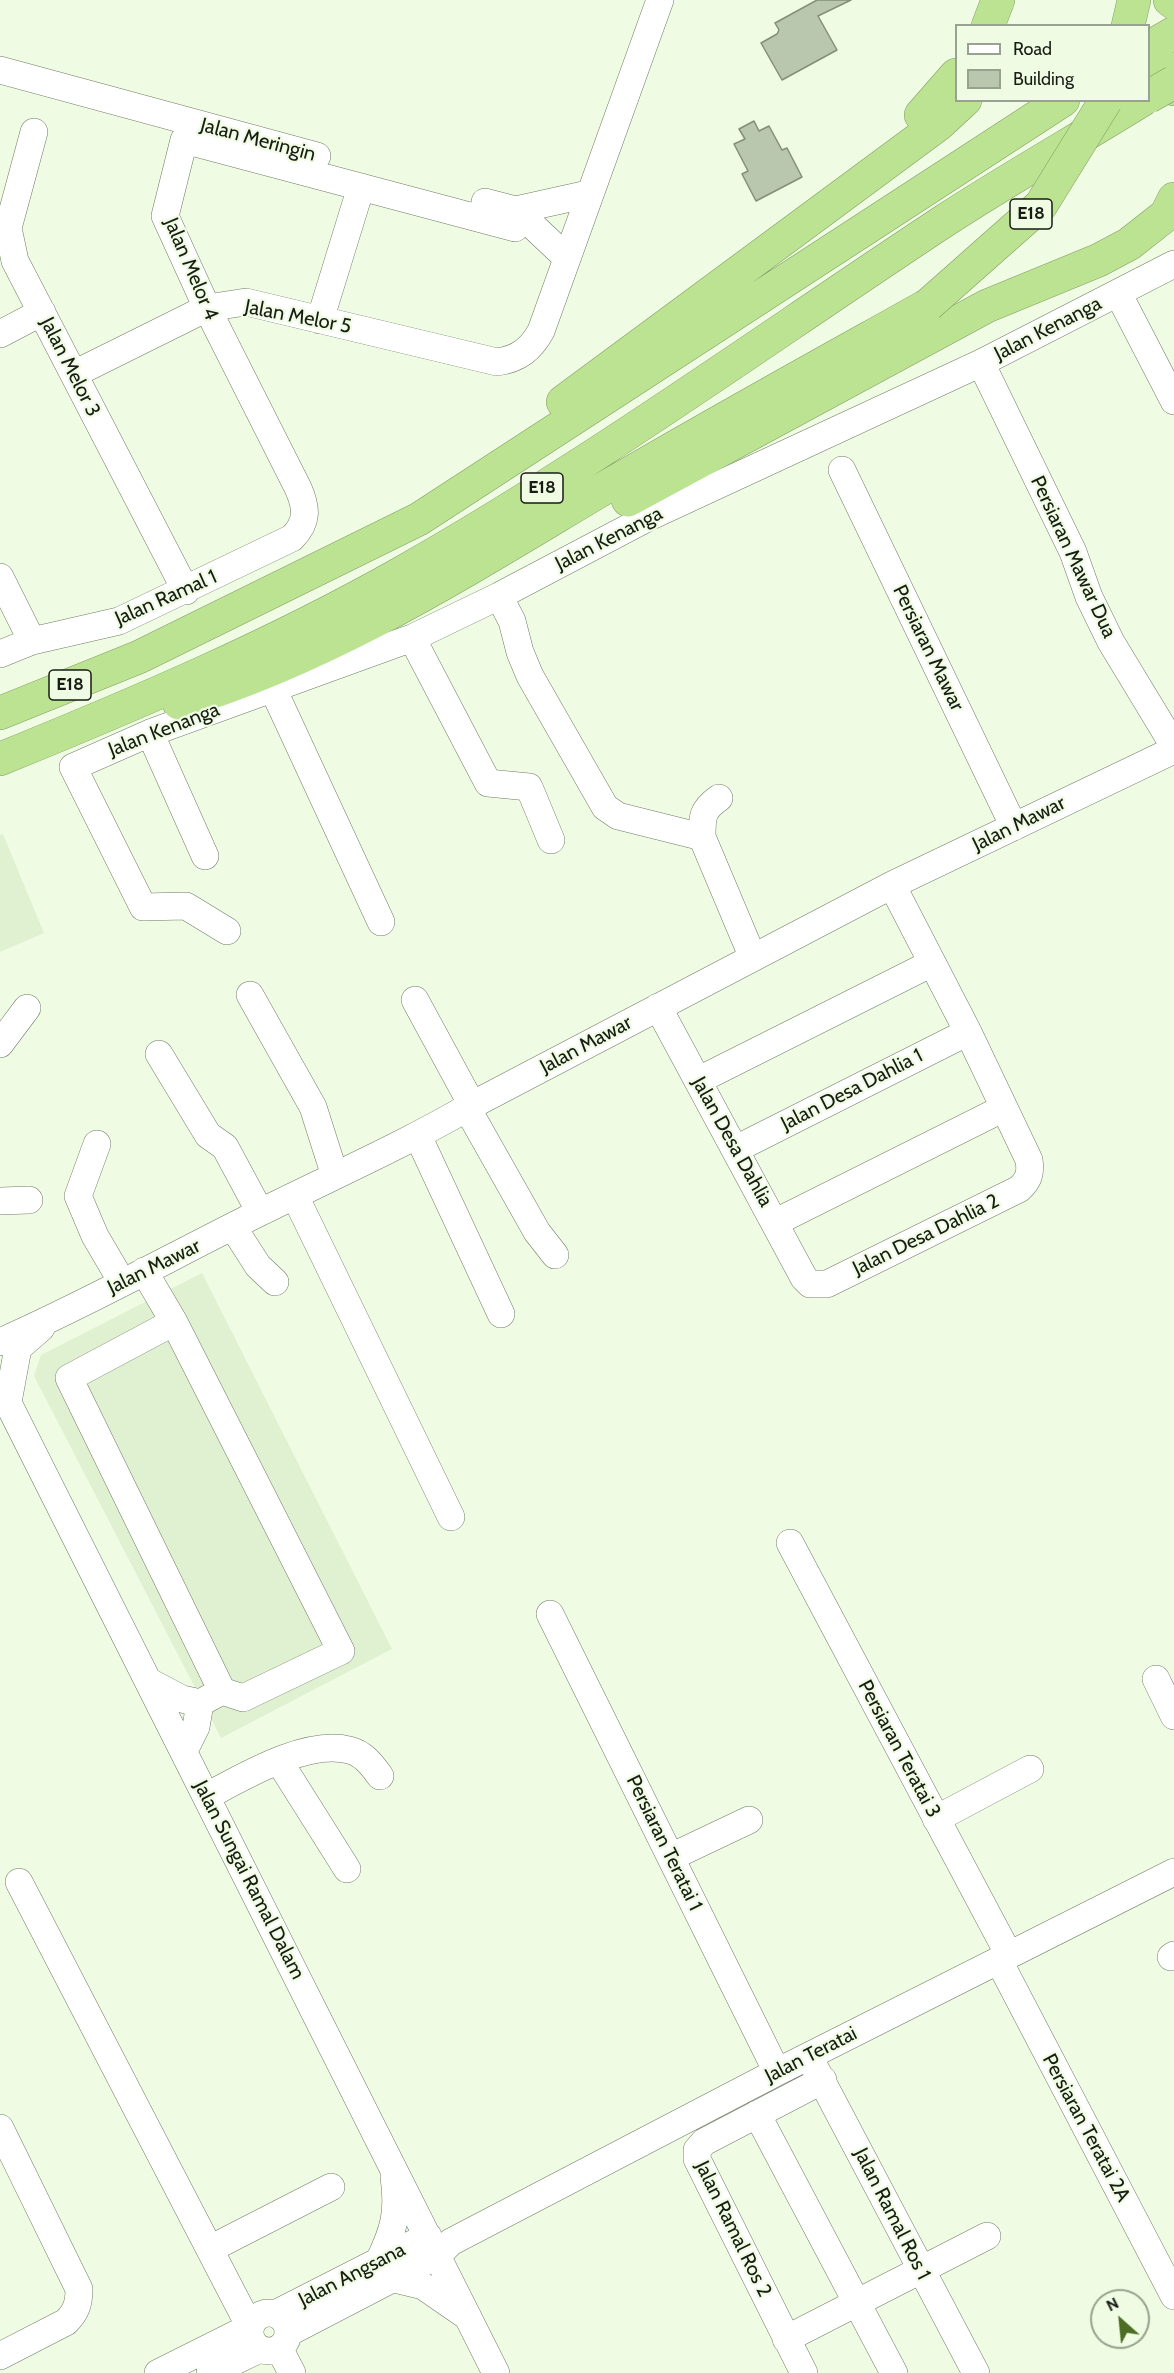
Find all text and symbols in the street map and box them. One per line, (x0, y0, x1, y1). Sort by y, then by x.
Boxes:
legend (955, 24, 1150, 102)
text: Road (1013, 38, 1052, 60)
text: Building (1013, 68, 1074, 90)
street label: Jalan Meringin (198, 113, 318, 167)
road number: E18 (1010, 199, 1052, 229)
street label: Jalan Melor 4 (159, 214, 223, 324)
street label: Jalan Kenanga (990, 292, 1106, 366)
street label: Jalan Melor 5 (243, 295, 353, 339)
street label: Jalan Melor 3 (35, 313, 105, 421)
street label: Persiaran Mawar Dua (1025, 472, 1121, 642)
road number: E18 (521, 473, 563, 503)
street label: Jalan Kenanga (551, 502, 667, 576)
street label: Jalan Ramal 1 (111, 565, 221, 631)
street label: Persiaran Mawar (887, 581, 969, 715)
road number: E18 (49, 670, 91, 700)
street label: Jalan Kenanga (105, 698, 223, 762)
street label: Jalan Mawar (969, 791, 1069, 857)
street label: Jalan Mawar (536, 1011, 636, 1079)
street label: Jalan Desa Dahlia 1 (777, 1044, 927, 1136)
street label: Jalan Desa Dahlia (686, 1073, 778, 1211)
street label: Jalan Desa Dahlia 2 (849, 1189, 1003, 1281)
street label: Jalan Mawar (104, 1234, 204, 1300)
street label: Persiaran Teratai 3 (853, 1676, 945, 1822)
street label: Persiaran Teratai 1 (621, 1771, 707, 1915)
street label: Jalan Sungai Ramal Dalam (188, 1777, 310, 1983)
street label: Jalan Teratai (761, 2022, 861, 2088)
street label: Persiaran Teratai 2A (1037, 2050, 1135, 2206)
street label: Jalan Ramal Ros 1 (849, 2144, 935, 2284)
street label: Jalan Ramal Ros 2 (690, 2157, 776, 2301)
street label: Jalan Angsana (295, 2238, 409, 2312)
north arrow (1090, 2289, 1150, 2349)
text: N (1103, 2293, 1122, 2315)

